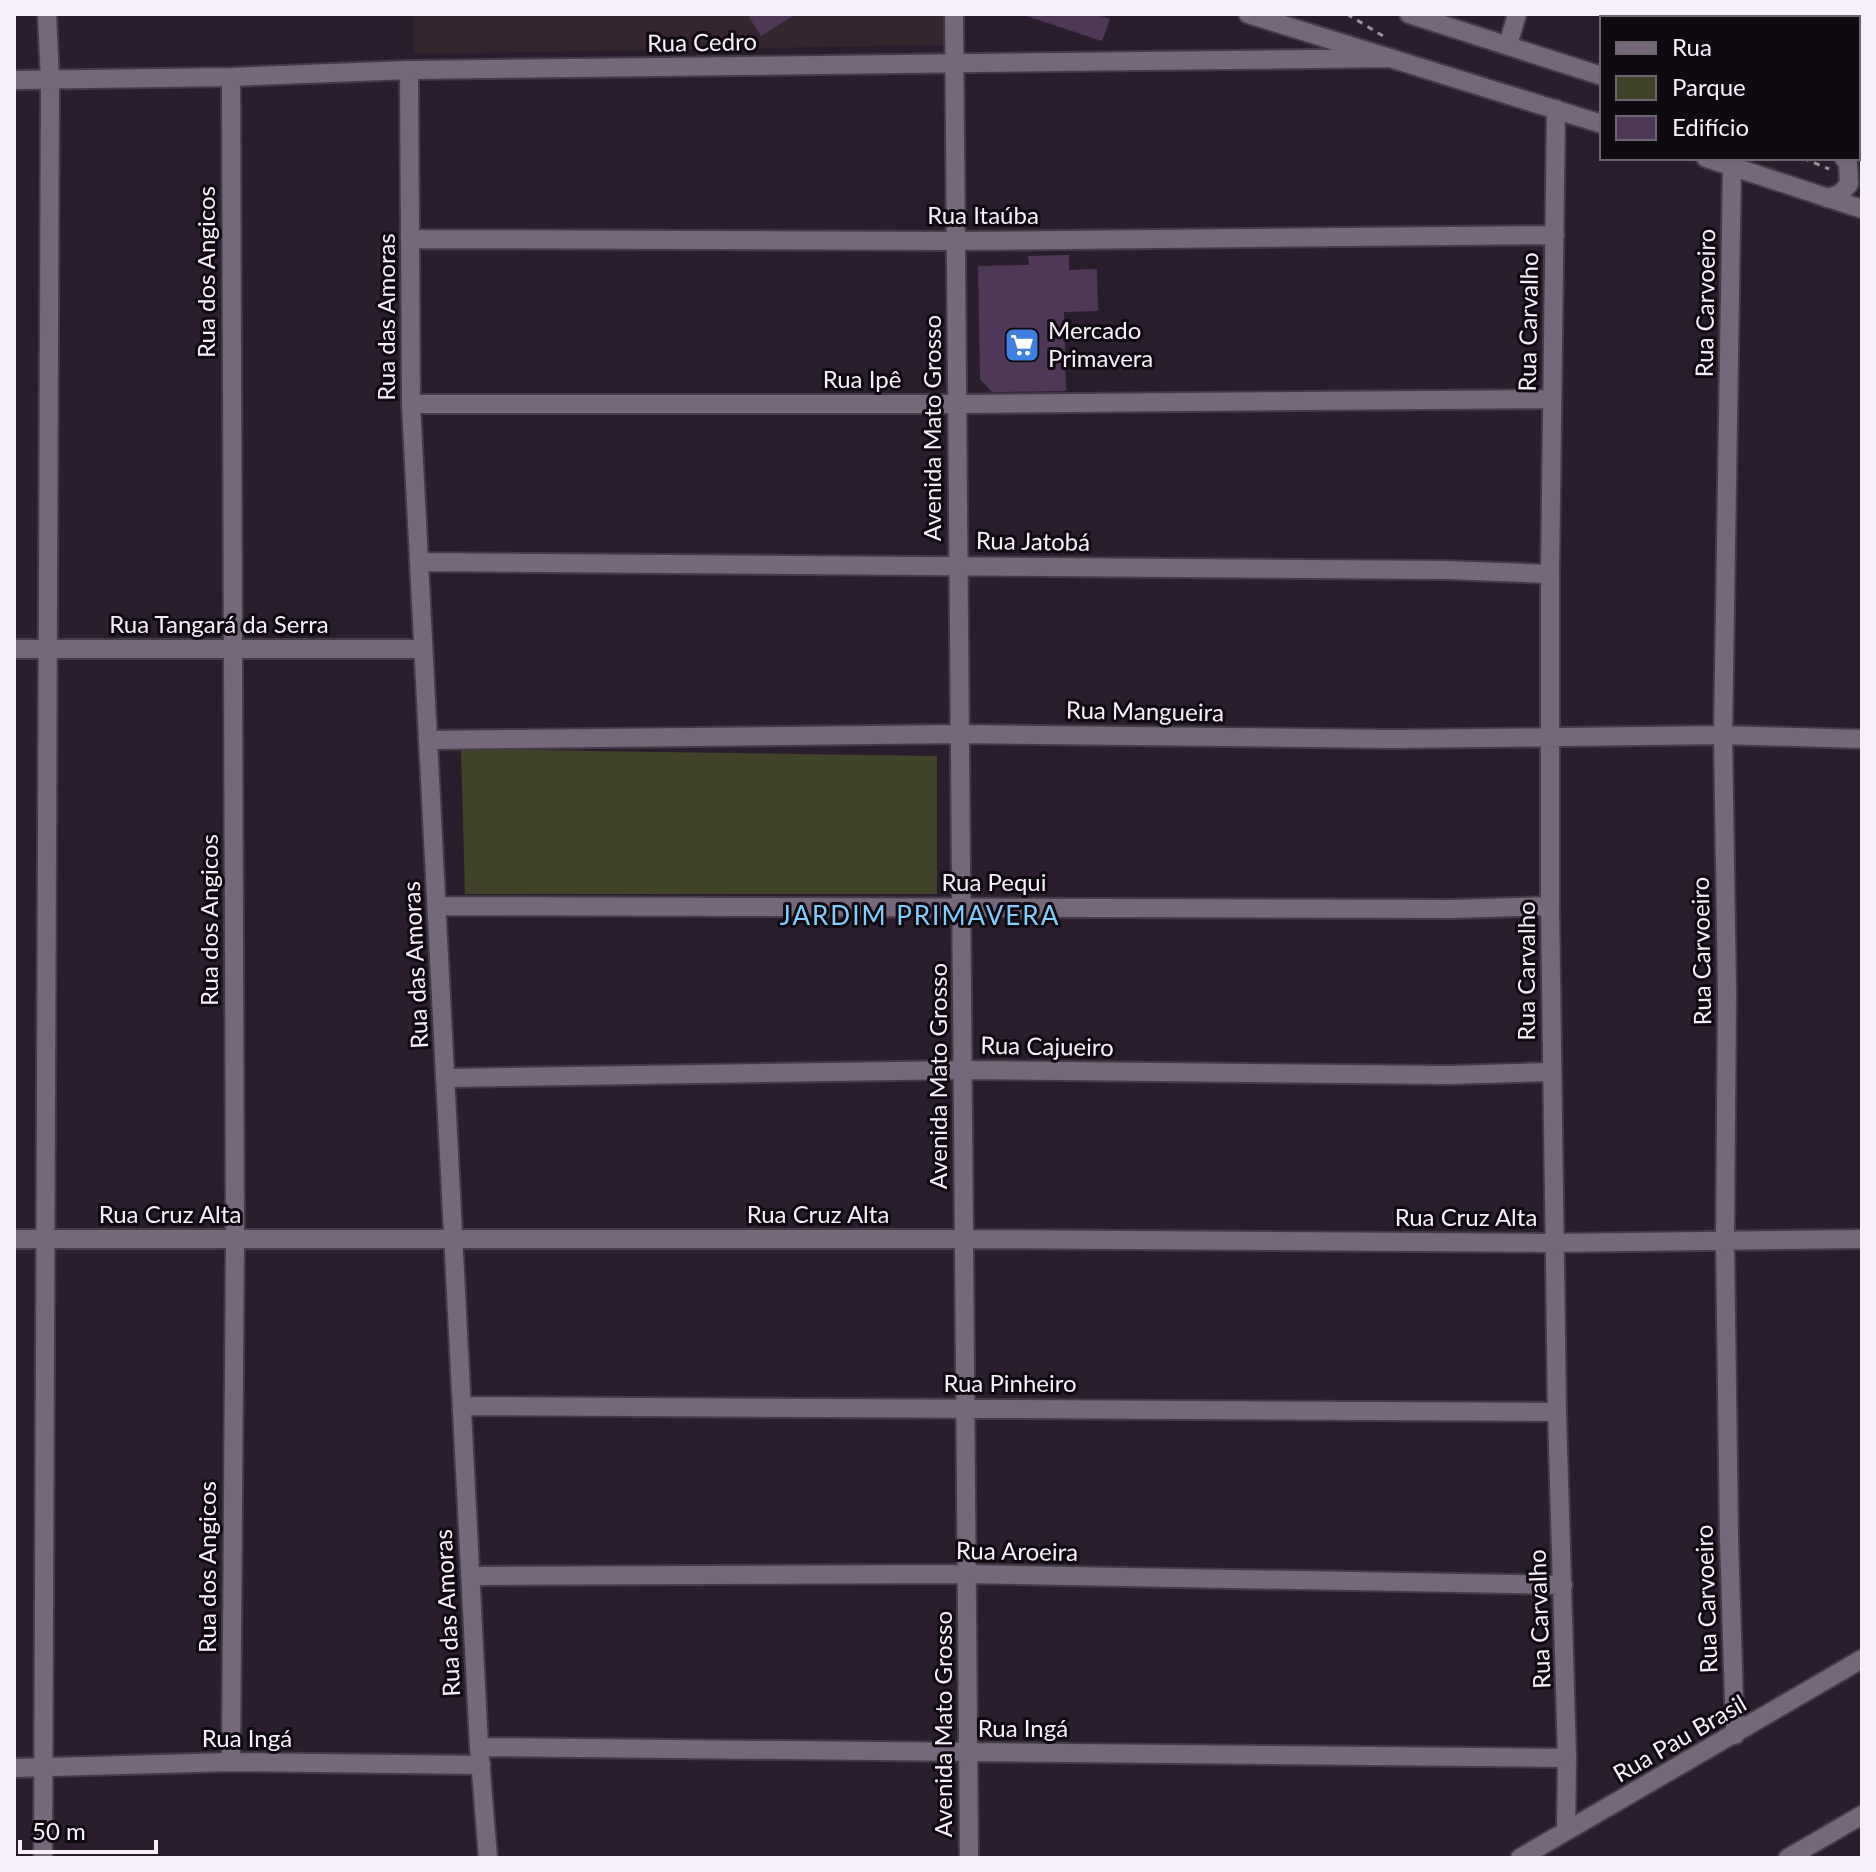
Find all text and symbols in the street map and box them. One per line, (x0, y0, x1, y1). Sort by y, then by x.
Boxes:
legend (1600, 16, 1860, 160)
street label: Rua Cedro (647, 26, 757, 57)
text: Rua (1672, 32, 1712, 61)
text: Parque (1672, 72, 1746, 101)
text: Edifício (1672, 112, 1749, 141)
street label: Rua dos Angicos (191, 186, 220, 358)
street label: Rua Itaúba (927, 200, 1039, 229)
street label: Rua Carvoeiro (1689, 228, 1720, 378)
street label: Rua das Amoras (371, 233, 400, 401)
street label: Rua Carvalho (1512, 252, 1543, 392)
street label: Avenida Mato Grosso (917, 315, 946, 541)
place label: Mercado Primavera (1048, 315, 1153, 372)
supermarket icon: Mercado Primavera (1003, 326, 1041, 364)
street label: Rua Ipê (823, 364, 901, 393)
street label: Rua Jatobá (976, 525, 1090, 556)
street label: Rua Tangará da Serra (109, 609, 329, 638)
street label: Rua Mangueira (1066, 695, 1224, 726)
street label: Rua dos Angicos (194, 834, 223, 1006)
street label: Rua Pequi (941, 867, 1047, 896)
street label: Rua Carvoeiro (1685, 876, 1716, 1026)
street label: Rua das Amoras (396, 881, 433, 1049)
district label: JARDIM PRIMAVERA (780, 899, 1060, 931)
street label: Rua Carvalho (1511, 901, 1540, 1041)
street label: Avenida Mato Grosso (923, 963, 952, 1189)
street label: Rua Cajueiro (980, 1030, 1114, 1061)
street label: Rua Cruz Alta (99, 1199, 241, 1228)
street label: Rua Cruz Alta (747, 1199, 889, 1228)
street label: Rua Cruz Alta (1395, 1202, 1537, 1231)
street label: Rua Pinheiro (943, 1368, 1077, 1397)
street label: Rua dos Angicos (192, 1481, 221, 1653)
street label: Rua Carvoeiro (1688, 1524, 1723, 1674)
street label: Rua das Amoras (428, 1529, 465, 1697)
street label: Rua Aroeira (956, 1535, 1078, 1566)
street label: Rua Carvalho (1522, 1549, 1555, 1689)
street label: Avenida Mato Grosso (928, 1611, 957, 1837)
street label: Rua Pau Brasil (1607, 1688, 1751, 1788)
street label: Rua Ingá (978, 1713, 1068, 1742)
street label: Rua Ingá (202, 1723, 292, 1752)
scale bar (20, 1804, 156, 1854)
text: 50 m (32, 1816, 86, 1845)

